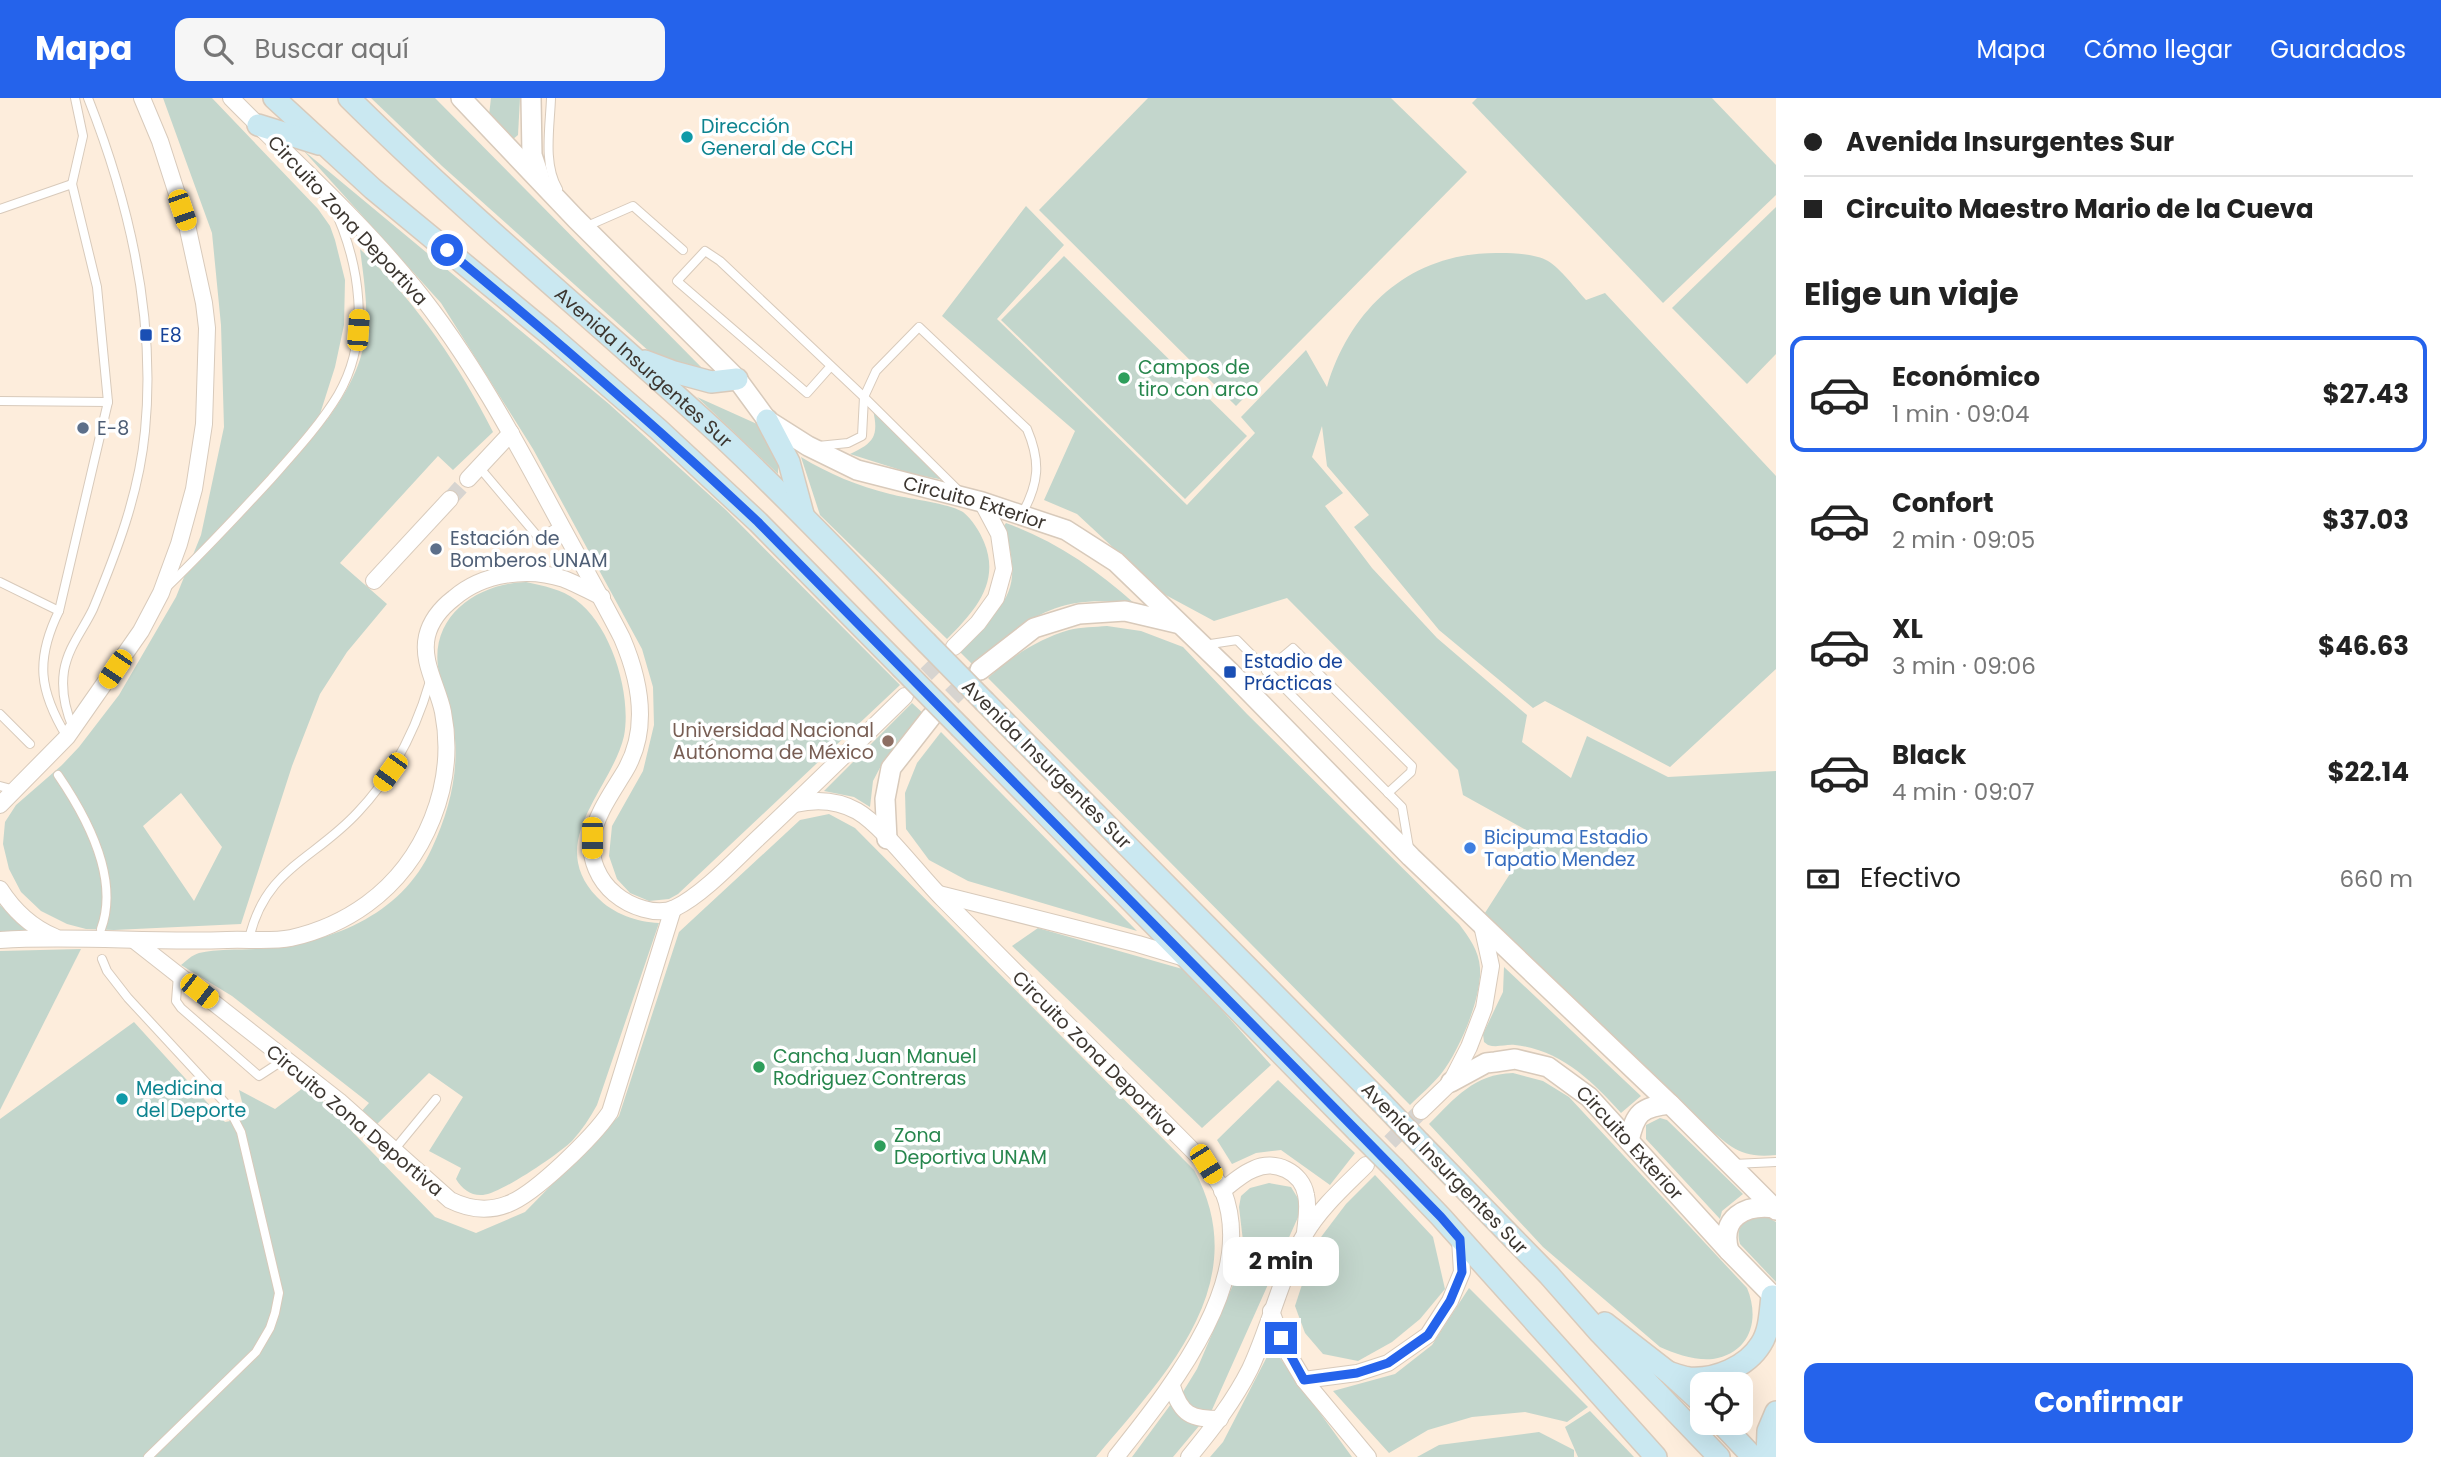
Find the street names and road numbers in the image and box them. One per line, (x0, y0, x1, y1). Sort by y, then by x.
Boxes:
street label: Circuito Zona Deportiva (261, 129, 434, 311)
street label: Avenida Insurgentes Sur (549, 281, 738, 454)
street label: Circuito Exterior (900, 469, 1050, 536)
street label: Avenida Insurgentes Sur (956, 674, 1137, 855)
street label: Circuito Zona Deportiva (1006, 965, 1183, 1142)
street label: Circuito Zona Deportiva (260, 1038, 449, 1203)
street label: Avenida Insurgentes Sur (1355, 1076, 1534, 1260)
street label: Circuito Exterior (1570, 1079, 1689, 1206)

